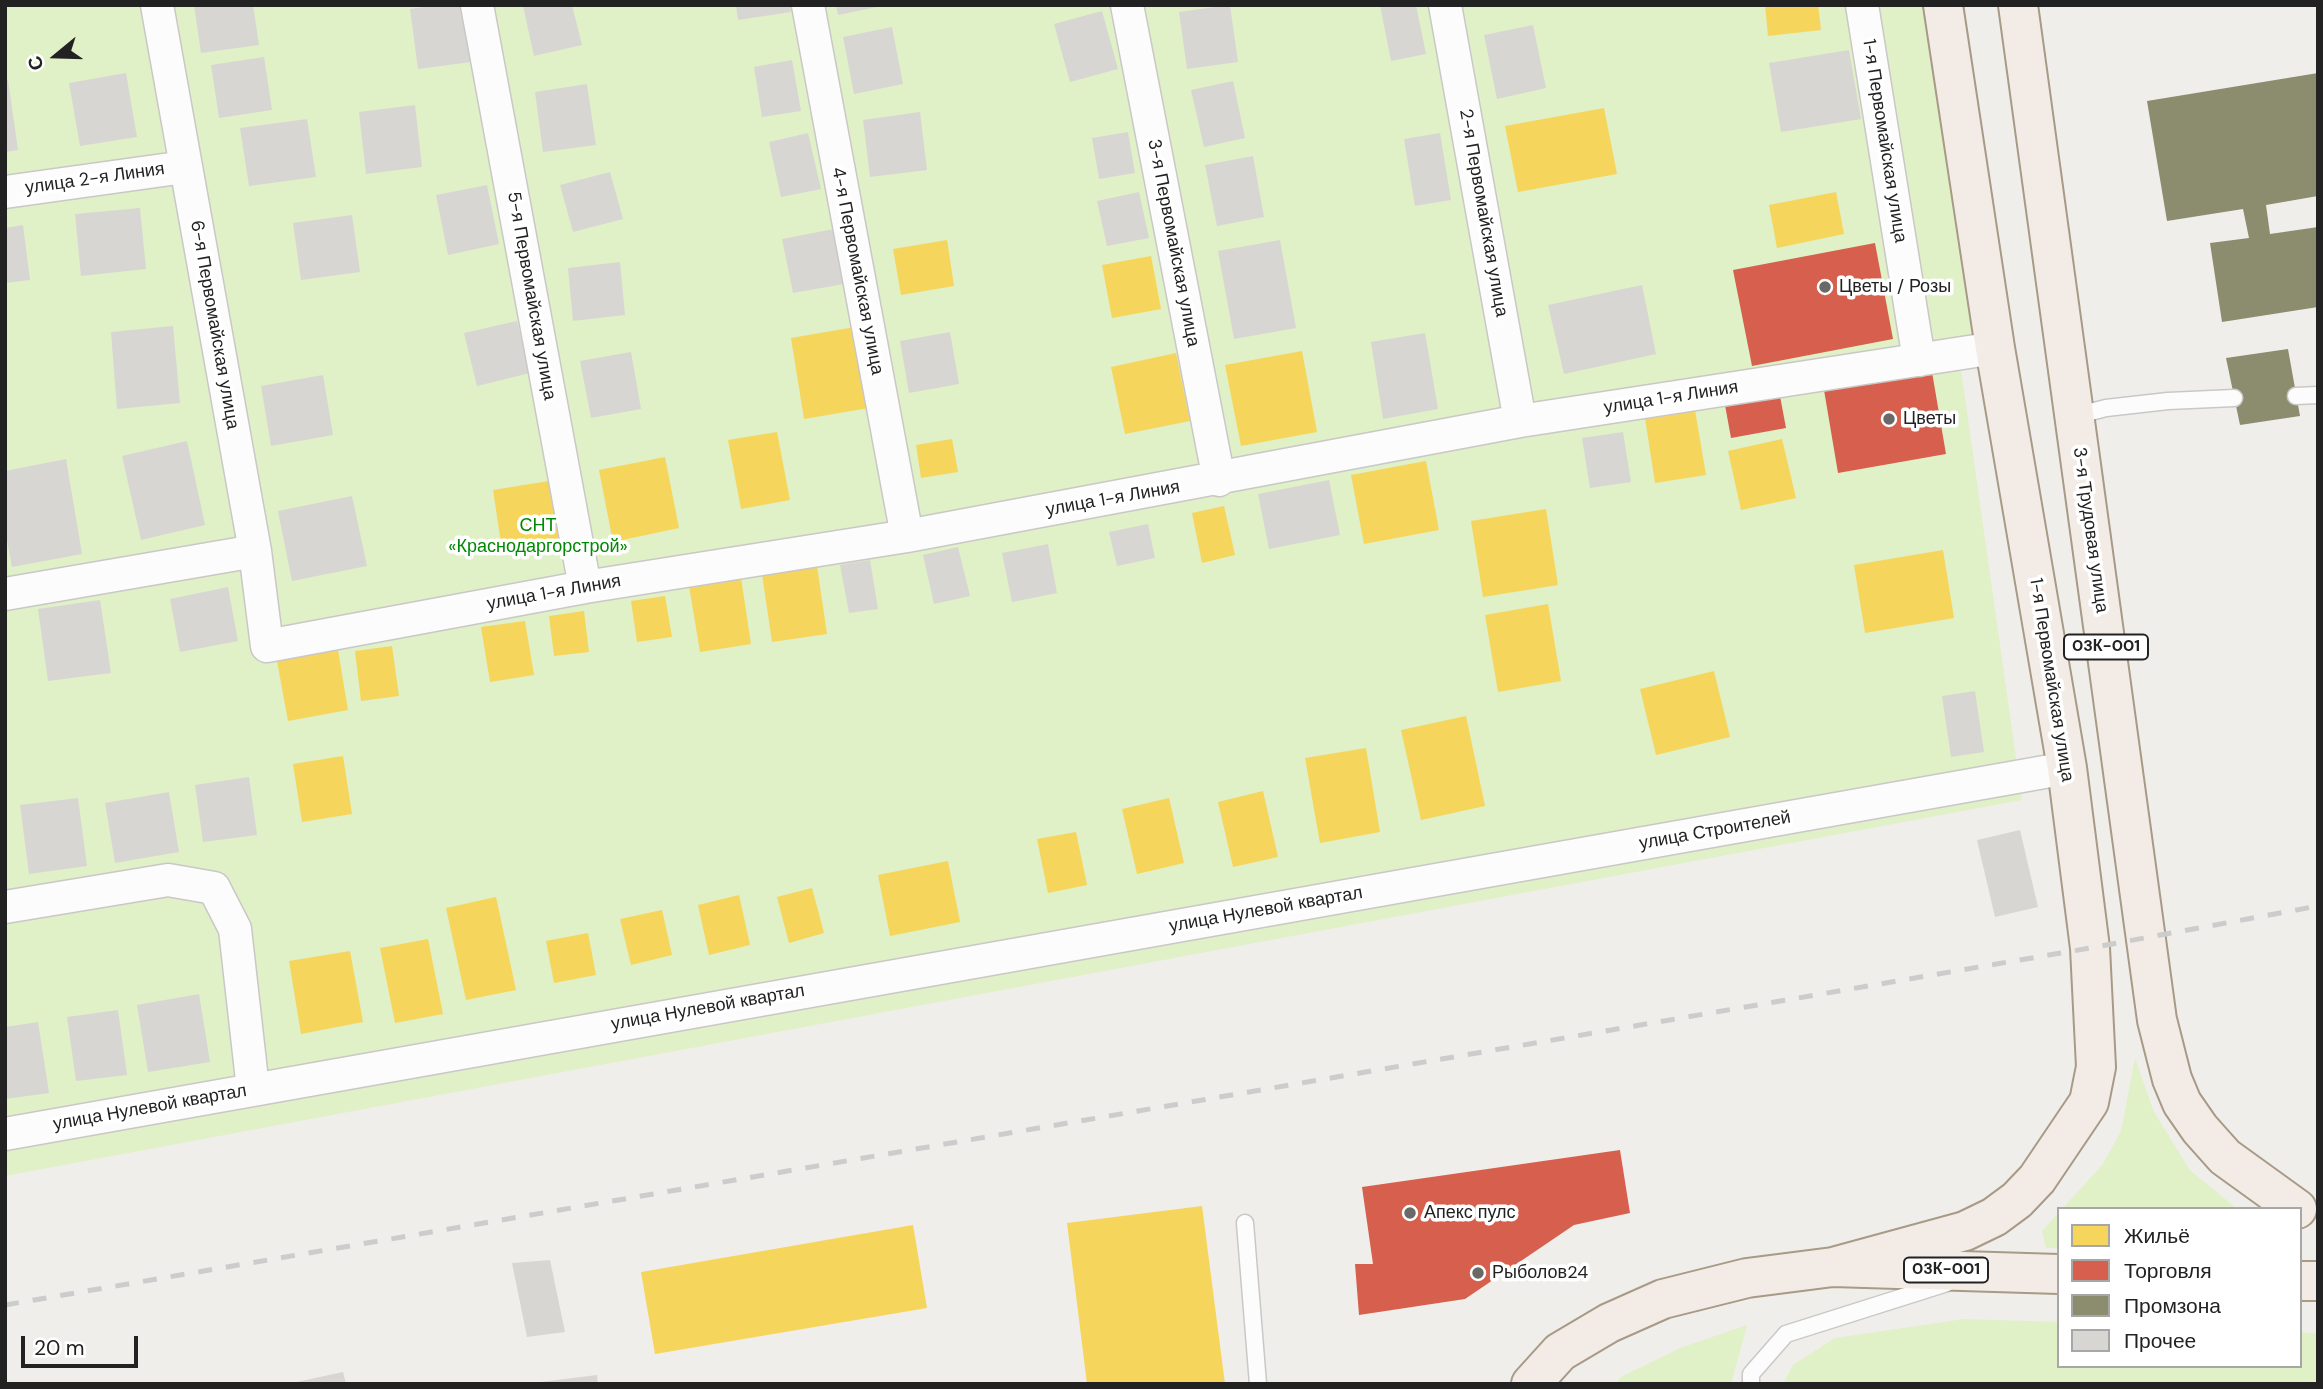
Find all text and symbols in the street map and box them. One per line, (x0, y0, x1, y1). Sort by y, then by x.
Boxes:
north arrow (21, 21, 91, 91)
street label: 1-я Первомайская улица (1857, 38, 1911, 244)
text: С (22, 52, 50, 74)
street label: 2-я Первомайская улица (1454, 107, 1512, 319)
street label: 3-я Первомайская улица (1142, 137, 1204, 349)
street label: улица 2-я Линия (24, 159, 166, 199)
street label: 4-я Первомайская улица (826, 165, 888, 377)
street label: 5-я Первомайская улица (502, 190, 560, 402)
street label: 6-я Первомайская улица (185, 219, 243, 431)
place label: Цветы / Розы (1839, 276, 1951, 298)
marker: Цветы / Розы (1817, 279, 1833, 295)
street label: улица 1-я Линия (1602, 377, 1740, 419)
place label: Цветы (1903, 408, 1956, 430)
marker: Цветы (1881, 411, 1897, 427)
street label: 3-я Трудовая улица (2068, 446, 2112, 614)
street label: улица 1-я Линия (1044, 477, 1182, 521)
park label: СНТ «Краснодаргорстрой» (448, 515, 628, 558)
street label: улица 1-я Линия (485, 571, 623, 615)
street label: 1-я Первомайская улица (2024, 577, 2078, 783)
road number: 03К-001 (2064, 634, 2148, 660)
street label: улица Строителей (1637, 807, 1793, 855)
street label: улица Нулевой квартал (1168, 882, 1364, 938)
street label: улица Нулевой квартал (610, 980, 806, 1036)
street label: улица Нулевой квартал (52, 1080, 248, 1136)
place label: Апекс пулс (1424, 1202, 1515, 1224)
marker: Апекс пулс (1402, 1205, 1418, 1221)
legend (2057, 1207, 2302, 1368)
text: Жильё (2124, 1222, 2190, 1250)
text: Торговля (2124, 1257, 2212, 1285)
road number: 03К-001 (1904, 1258, 1988, 1282)
place label: Рыболов24 (1492, 1262, 1588, 1284)
marker: Рыболов24 (1470, 1265, 1486, 1281)
text: Промзона (2124, 1292, 2221, 1320)
scale bar (24, 1322, 142, 1366)
text: Прочее (2124, 1327, 2196, 1355)
text: 20 m (34, 1334, 85, 1362)

